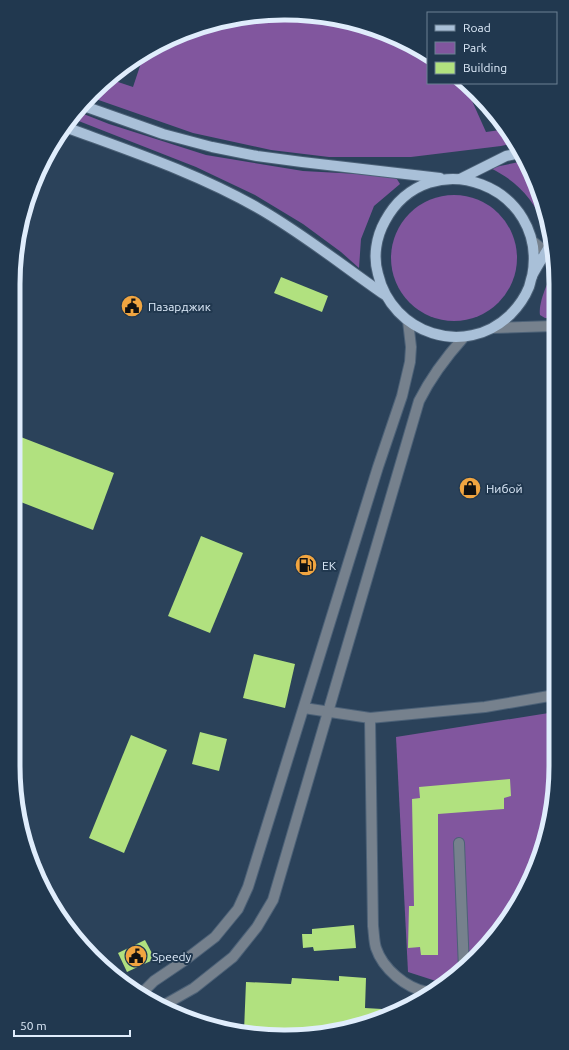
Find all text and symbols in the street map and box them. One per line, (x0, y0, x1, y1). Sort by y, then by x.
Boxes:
legend (427, 12, 557, 84)
text: Road (463, 21, 491, 34)
text: Park (463, 41, 487, 54)
text: Building (463, 61, 507, 74)
public building icon: Пазарджик (119, 293, 145, 319)
place label: Пазарджик (148, 300, 211, 313)
shop icon: Нибой (457, 475, 483, 501)
place label: Нибой (486, 482, 523, 495)
fuel station icon: ЕК (293, 552, 319, 578)
place label: ЕК (322, 559, 337, 572)
public building icon: Speedy (123, 943, 149, 969)
place label: Speedy (152, 950, 192, 963)
scale bar (14, 1012, 130, 1038)
text: 50 m (20, 1019, 47, 1032)

